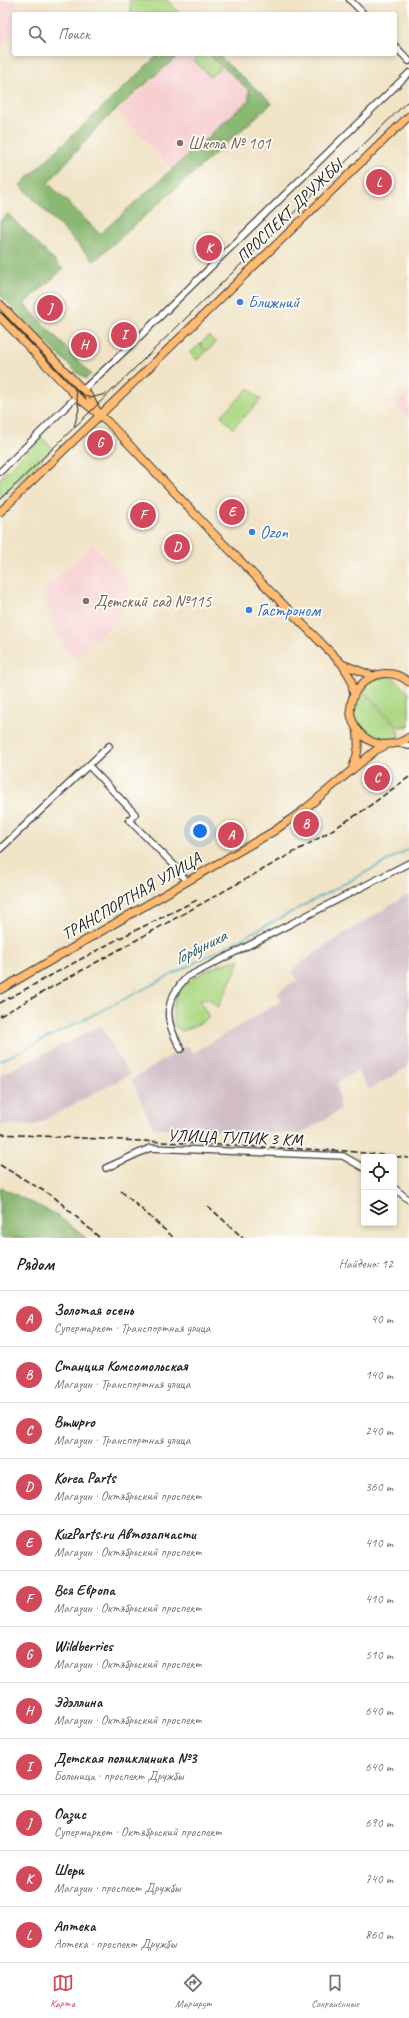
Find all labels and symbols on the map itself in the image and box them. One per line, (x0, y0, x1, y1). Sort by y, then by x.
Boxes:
place label: Школа № 101 (188, 133, 272, 154)
marker: Школа № 101 (175, 138, 185, 148)
street label: ПРОСПЕКТ ДРУЖБЫ (232, 153, 349, 267)
pin: L (366, 167, 392, 197)
pin: K (196, 233, 222, 263)
place label: Ближний (248, 292, 300, 313)
pin: J (37, 293, 63, 323)
marker: Ближний (235, 297, 245, 307)
pin: I (111, 320, 137, 350)
pin: H (71, 330, 97, 360)
pin: G (87, 428, 113, 458)
pin: E (219, 497, 245, 527)
pin: F (130, 500, 156, 530)
place label: Ozon (260, 522, 288, 543)
marker: Ozon (247, 527, 257, 537)
pin: D (164, 532, 190, 562)
place label: Детский сад №115 (94, 591, 213, 612)
marker: Детский сад №115 (81, 596, 91, 606)
place label: Гастроном (257, 600, 321, 621)
marker: Гастроном (244, 605, 254, 615)
pin: C (364, 763, 390, 793)
pin: B (293, 809, 319, 839)
pin: A (218, 820, 244, 850)
your location (190, 821, 210, 841)
street label: ТРАНСПОРТНАЯ УЛИЦА (58, 847, 206, 945)
water label: Горбуниха (170, 924, 232, 969)
street label: УЛИЦА ТУПИК 3 КМ (167, 1125, 305, 1150)

